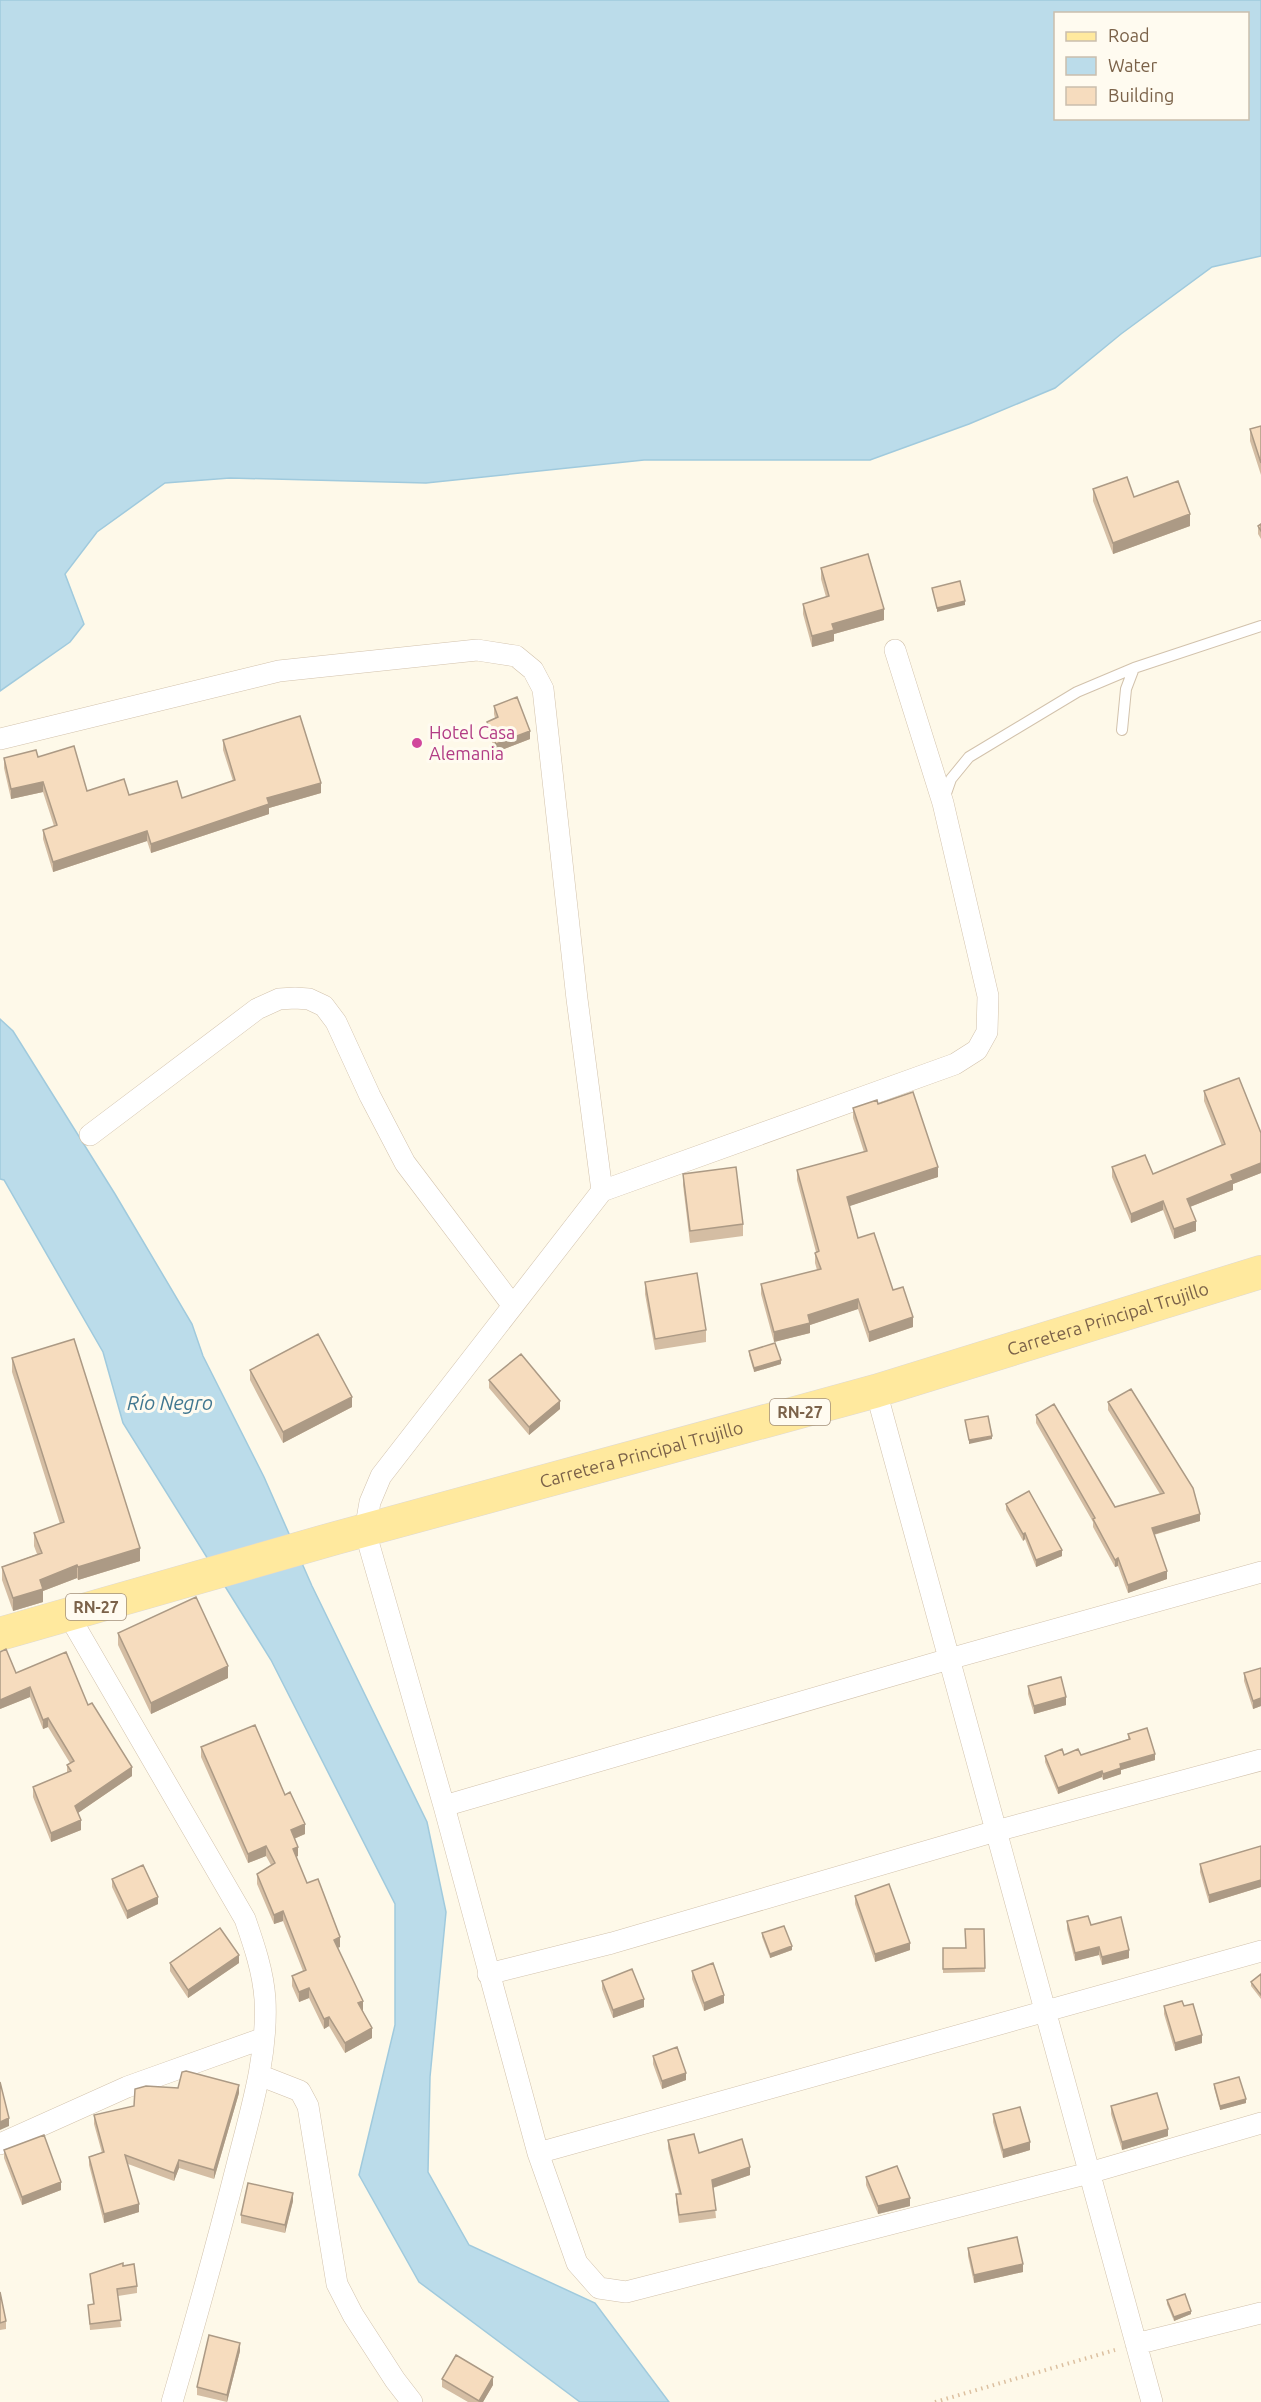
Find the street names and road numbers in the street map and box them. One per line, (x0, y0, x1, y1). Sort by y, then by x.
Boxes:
street label: Carretera Principal Trujillo (1005, 1278, 1211, 1359)
road number: RN-27 (770, 1399, 830, 1425)
street label: Carretera Principal Trujillo (537, 1417, 745, 1491)
road number: RN-27 (66, 1594, 126, 1620)

